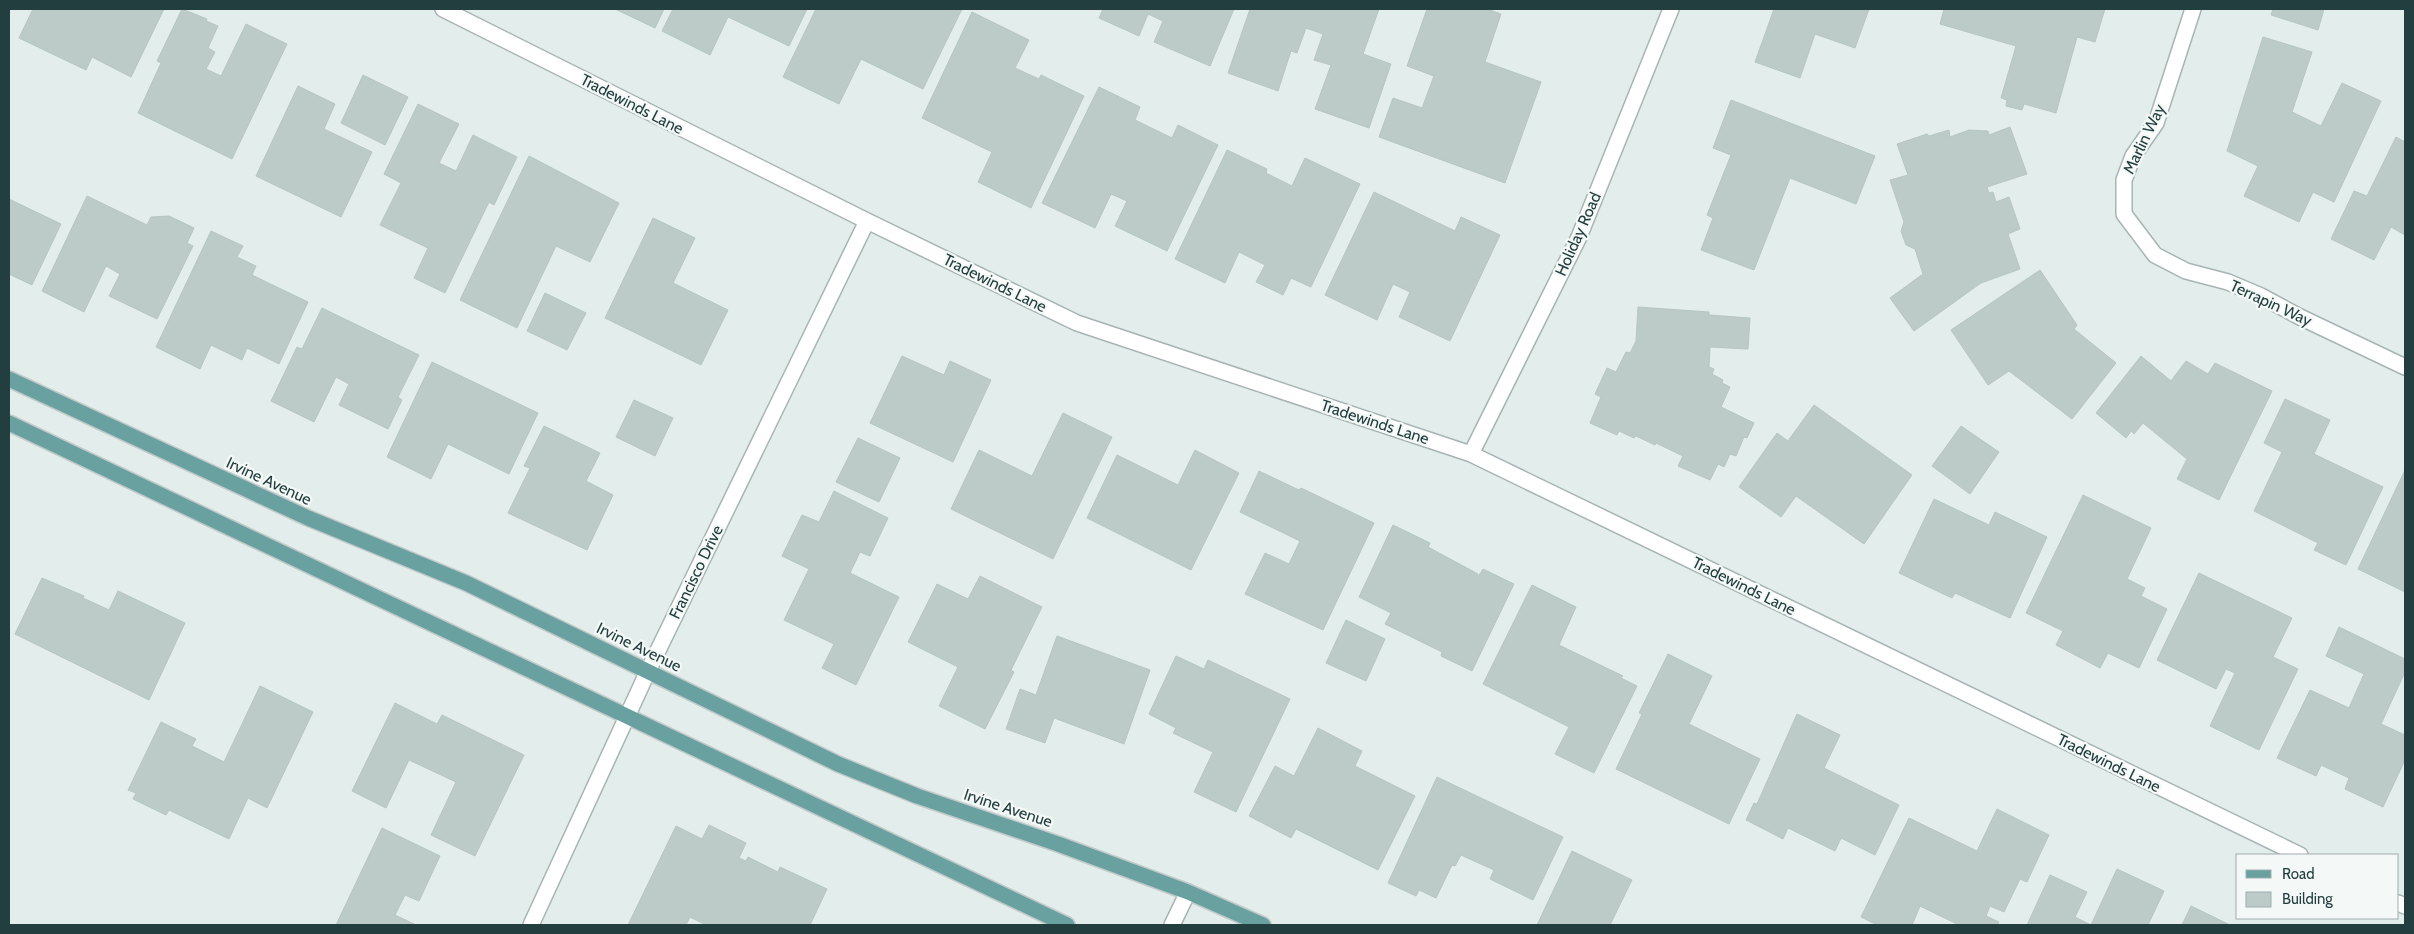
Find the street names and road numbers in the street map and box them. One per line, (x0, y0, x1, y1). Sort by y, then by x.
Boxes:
street label: Tradewinds Lane (577, 70, 687, 138)
street label: Marlin Way (2119, 101, 2169, 177)
street label: Holiday Road (1551, 189, 1605, 279)
street label: Tradewinds Lane (940, 250, 1050, 316)
street label: Terrapin Way (2227, 276, 2315, 330)
street label: Tradewinds Lane (1318, 396, 1432, 448)
street label: Irvine Avenue (223, 453, 315, 509)
street label: Francisco Drive (665, 522, 727, 622)
street label: Tradewinds Lane (1689, 553, 1799, 619)
street label: Irvine Avenue (594, 618, 684, 676)
street label: Tradewinds Lane (2054, 730, 2164, 796)
street label: Irvine Avenue (961, 785, 1055, 831)

